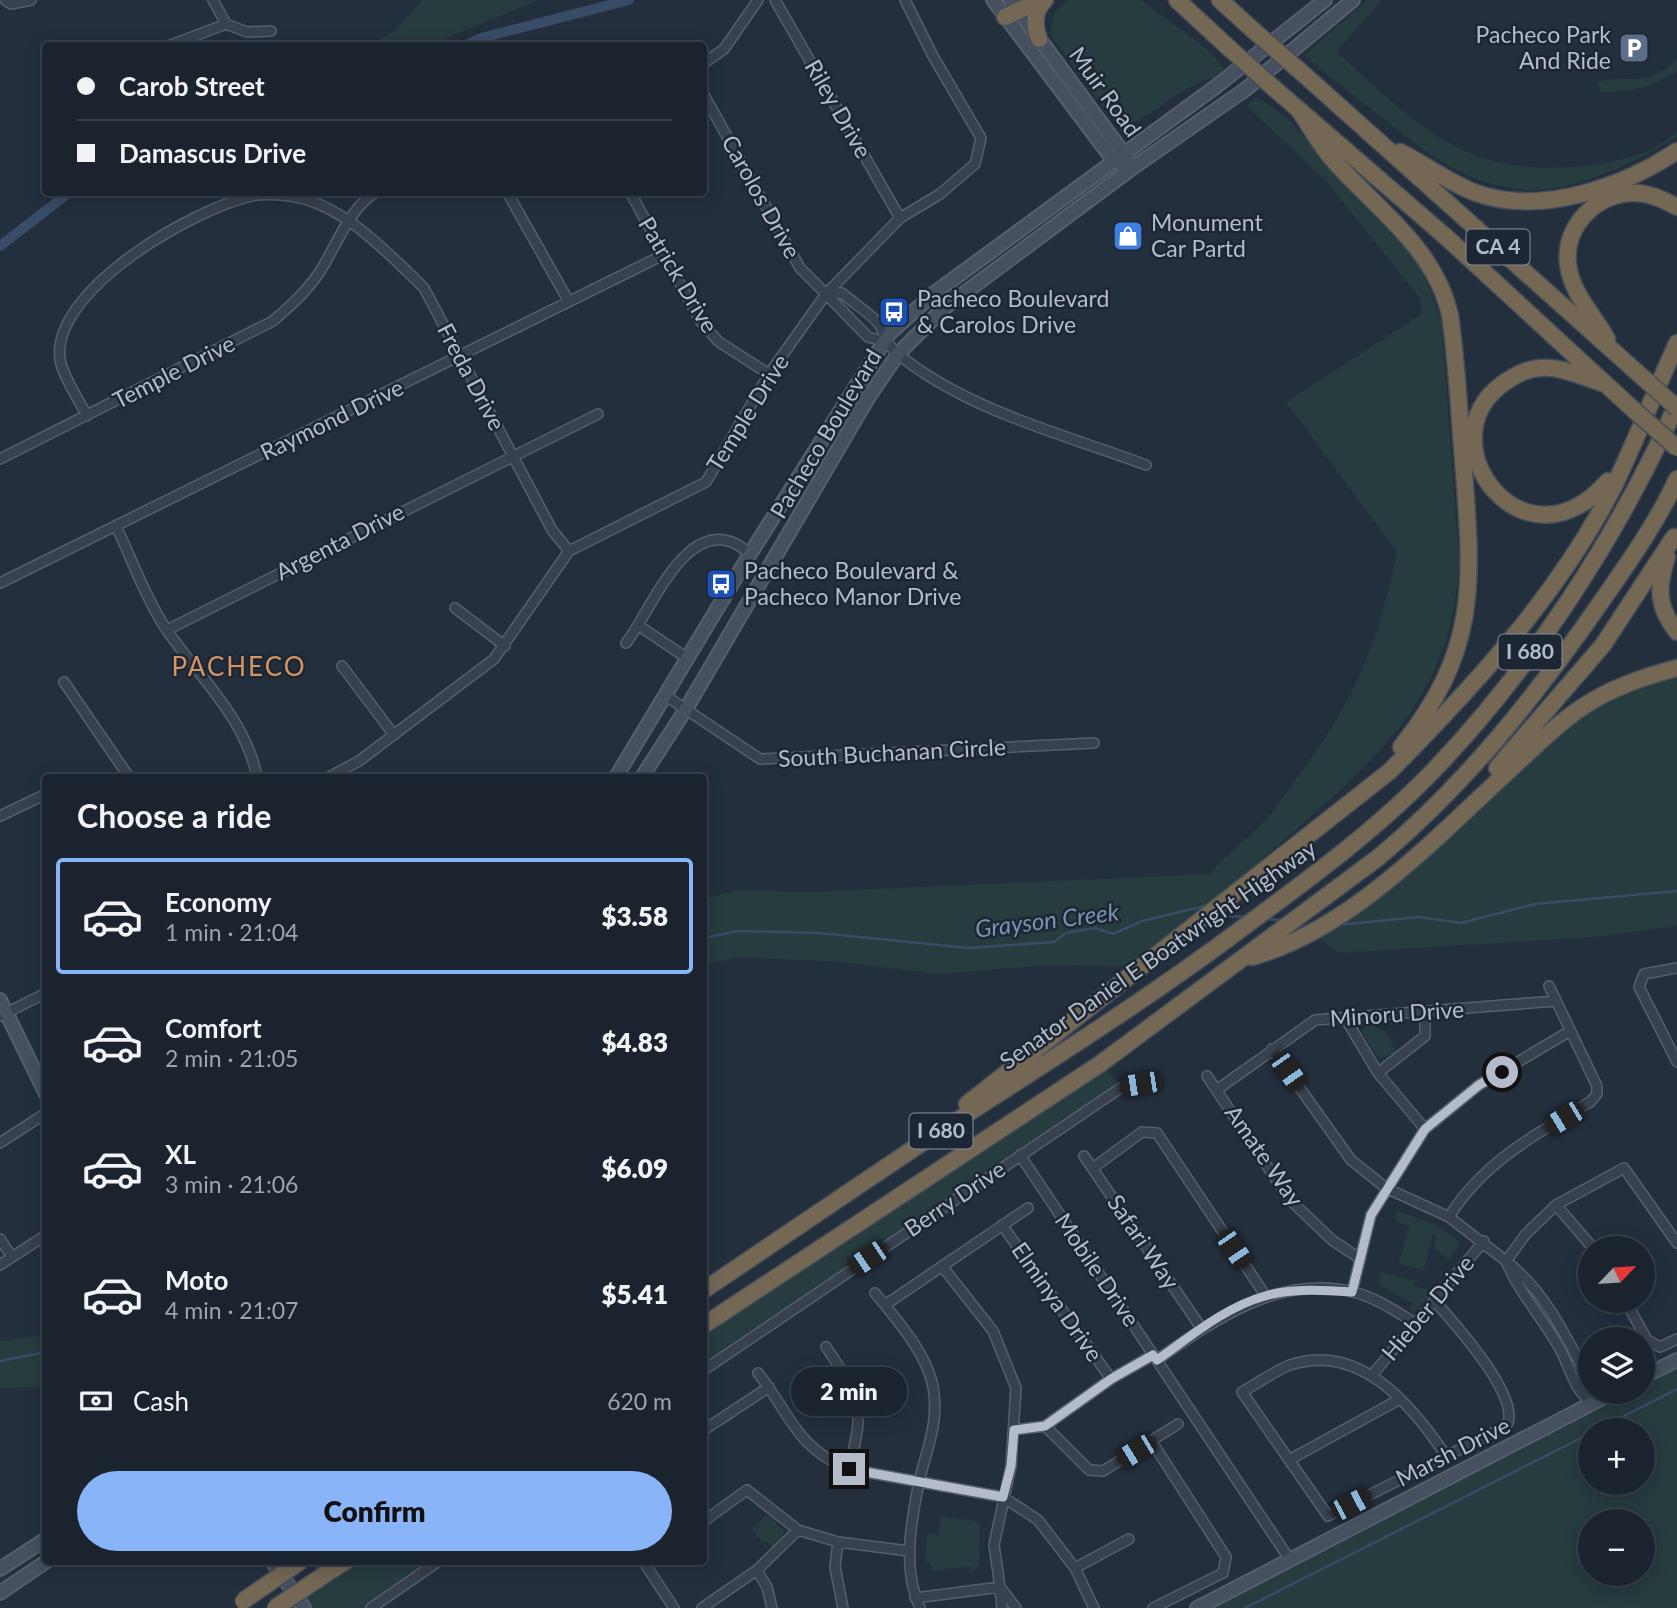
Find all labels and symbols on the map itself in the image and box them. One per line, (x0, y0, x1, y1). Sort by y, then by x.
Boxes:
place label: Pacheco Park And Ride (1476, 20, 1611, 74)
parking icon: Pacheco Park And Ride (1617, 31, 1651, 65)
street label: Muir Road (1064, 41, 1148, 142)
street label: Riley Drive (799, 54, 878, 163)
street label: Carolos Drive (716, 130, 807, 263)
place label: Monument Car Partd (1151, 208, 1263, 262)
street label: Patrick Drive (633, 211, 724, 338)
shop icon: Monument Car Partd (1111, 219, 1145, 253)
road number: CA 4 (1466, 230, 1530, 264)
place label: Pacheco Boulevard & Carolos Drive (917, 284, 1109, 338)
bus stop icon: Pacheco Boulevard & Carolos Drive (877, 295, 911, 329)
street label: Freda Drive (432, 318, 512, 435)
street label: Temple Drive (108, 328, 239, 414)
street label: Pacheco Boulevard (764, 344, 887, 523)
street label: Temple Drive (700, 349, 794, 476)
street label: Raymond Drive (255, 372, 408, 466)
street label: Argenta Drive (271, 497, 409, 586)
place label: Pacheco Boulevard & Pacheco Manor Drive (744, 556, 961, 610)
bus stop icon: Pacheco Boulevard & Pacheco Manor Drive (704, 567, 738, 601)
road number: I 680 (1498, 634, 1562, 670)
district label: PACHECO (171, 650, 307, 682)
street label: South Buchanan Circle (777, 732, 1007, 772)
street label: Senator Daniel E Boatwright Highway (994, 834, 1321, 1075)
water label: Grayson Creek (973, 896, 1121, 943)
street label: Minoru Drive (1329, 994, 1465, 1032)
car (1268, 1048, 1309, 1094)
route start (1486, 1056, 1518, 1088)
car (1118, 1070, 1163, 1098)
car (1541, 1098, 1588, 1138)
street label: Amate Way (1220, 1099, 1310, 1212)
road number: I 680 (909, 1114, 972, 1148)
street label: Berry Drive (899, 1154, 1010, 1242)
street label: Safari Way (1102, 1189, 1186, 1294)
street label: Mobile Drive (1050, 1207, 1146, 1331)
car (1214, 1226, 1255, 1272)
street label: Elminya Drive (1006, 1236, 1109, 1367)
north arrow (1578, 1236, 1656, 1312)
car (845, 1238, 892, 1278)
street label: Hieber Drive (1375, 1249, 1479, 1366)
callout: 2 min (791, 1368, 907, 1416)
street label: Marsh Drive (1391, 1410, 1514, 1492)
car (1113, 1431, 1160, 1471)
route end (833, 1453, 865, 1485)
car (1328, 1485, 1375, 1523)

